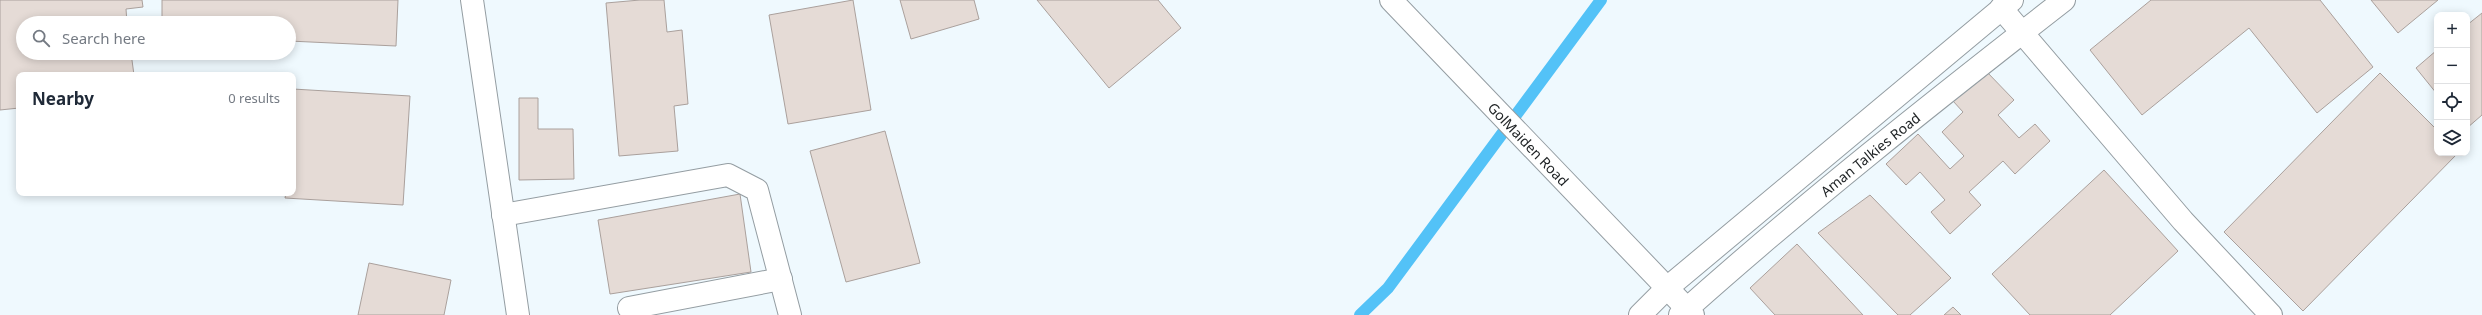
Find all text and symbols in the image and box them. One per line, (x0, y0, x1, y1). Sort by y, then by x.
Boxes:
map controls (2434, 12, 2470, 156)
button: + (2434, 12, 2470, 48)
search box (16, 16, 296, 60)
icon: search (30, 27, 52, 49)
text: Search here (62, 28, 145, 48)
button: − (2434, 48, 2470, 84)
button: locate (2434, 84, 2470, 120)
text: Nearby (32, 87, 94, 110)
text: 0 results (228, 89, 280, 107)
street label: GolMaiden Road (1484, 98, 1573, 190)
street label: Aman Talkies Road (1816, 108, 1924, 200)
button: layers (2434, 120, 2470, 156)

